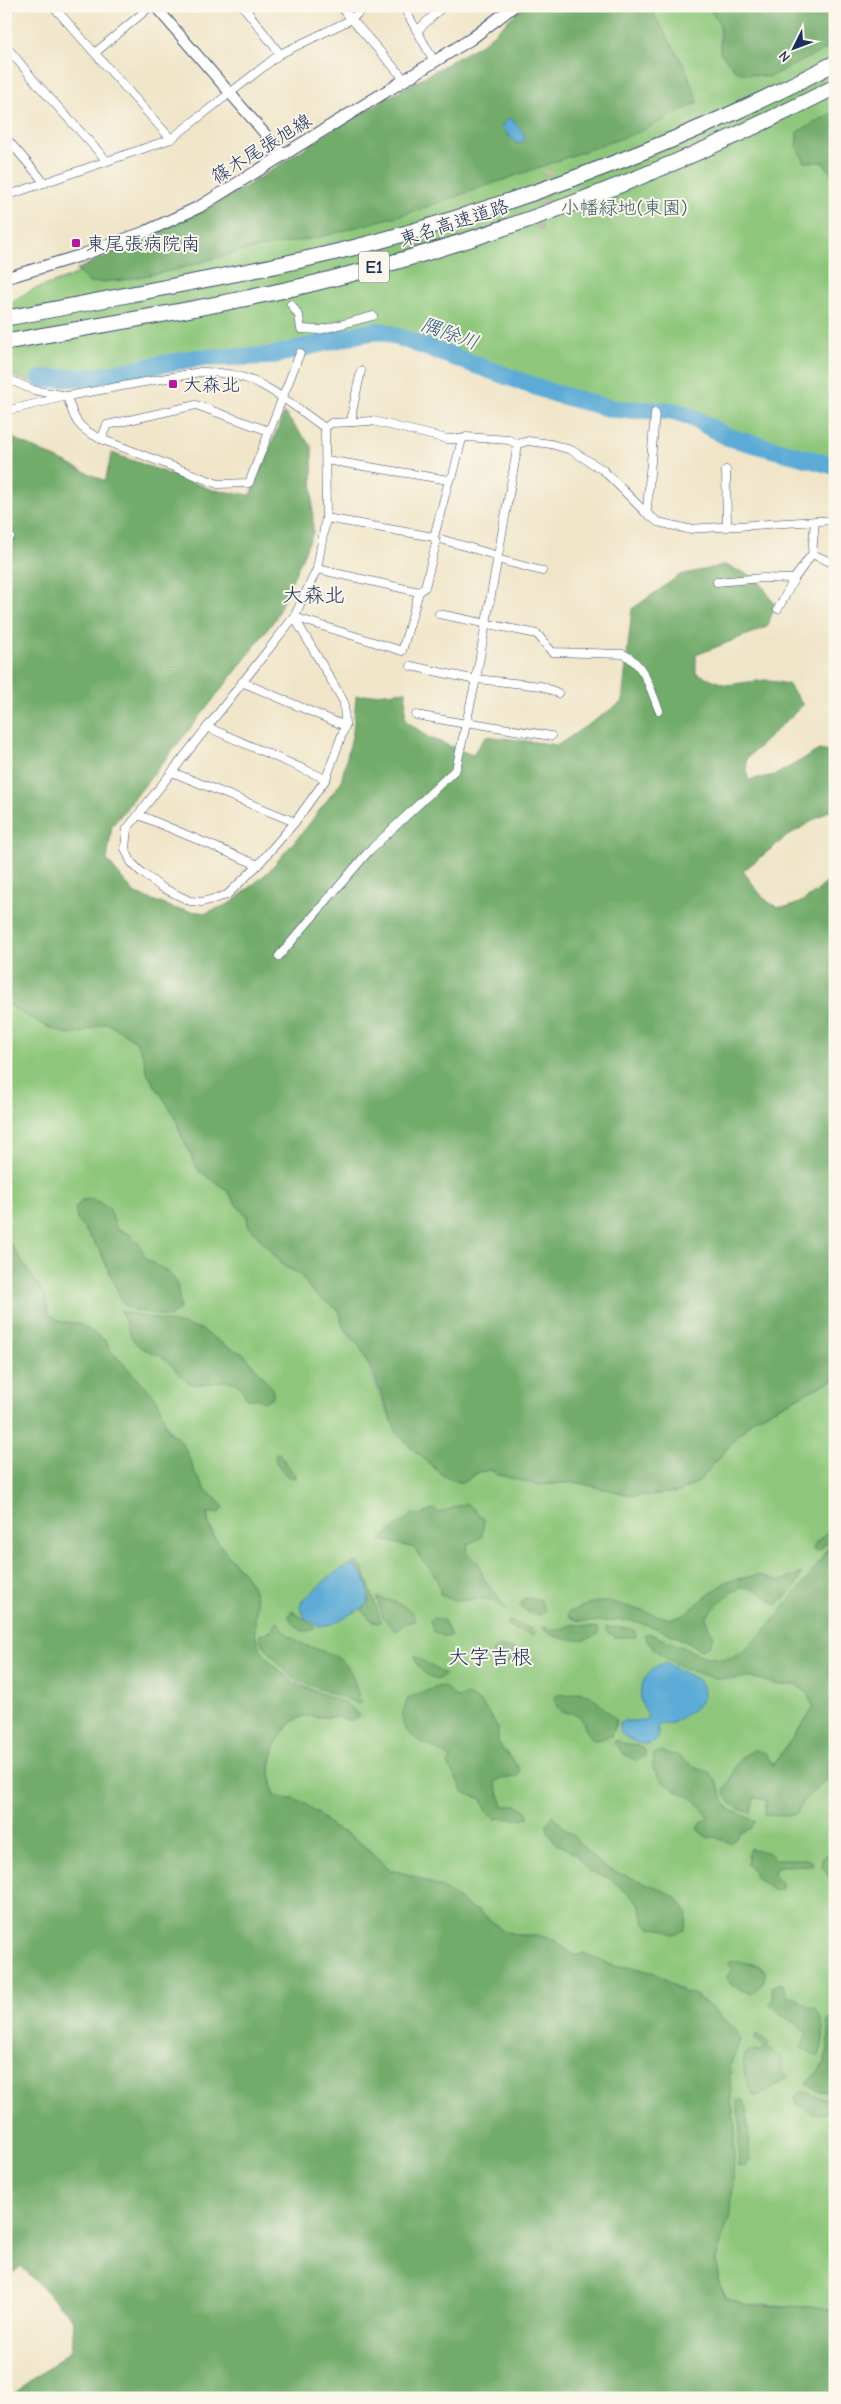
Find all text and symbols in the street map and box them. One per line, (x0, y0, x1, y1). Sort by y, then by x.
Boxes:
north arrow (768, 22, 818, 72)
text: N (775, 47, 794, 65)
street label: 篠木尾張旭線 (207, 109, 316, 188)
street label: 東名高速道路 (397, 195, 512, 251)
park label: 小幡緑地(東園) (560, 197, 688, 219)
place label: 東尾張病院南 (86, 233, 200, 255)
marker: 東尾張病院南 (70, 237, 82, 249)
road number: E1 (359, 252, 389, 282)
water label: 隅除川 (418, 312, 482, 355)
place label: 大森北 (183, 374, 240, 396)
marker: 大森北 (167, 378, 179, 390)
district label: 大森北 (283, 583, 346, 607)
district label: 大字吉根 (448, 1645, 532, 1669)

